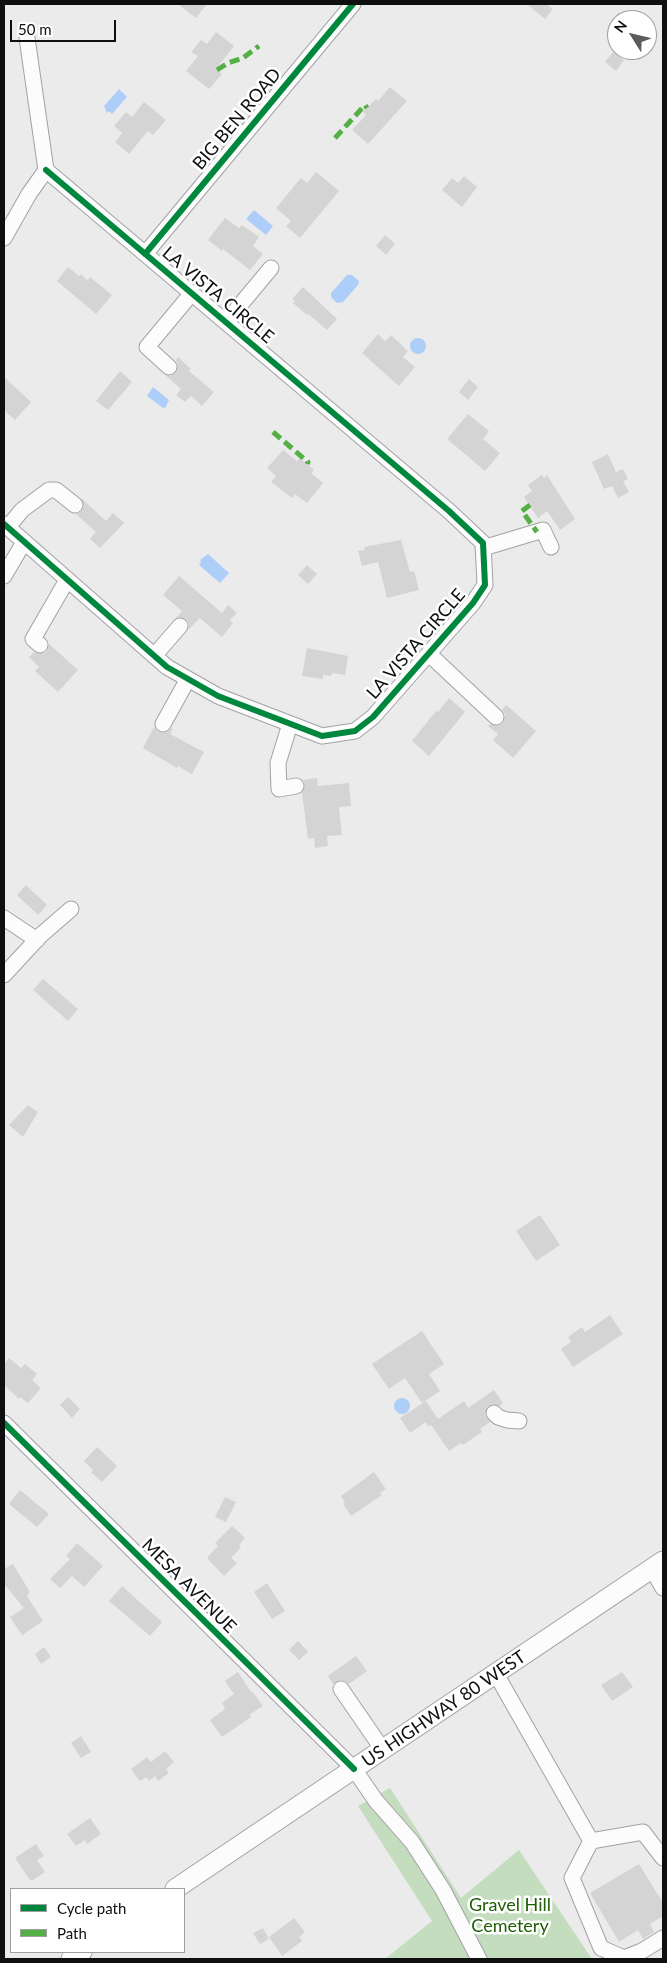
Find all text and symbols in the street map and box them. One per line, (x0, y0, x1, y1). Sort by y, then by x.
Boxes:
scale bar (12, 10, 119, 42)
north arrow (607, 10, 657, 60)
text: N (610, 17, 630, 36)
text: 50 m (18, 20, 52, 38)
street label: BIG BEN ROAD (188, 64, 286, 174)
street label: LA VISTA CIRCLE (158, 242, 278, 348)
street label: LA VISTA CIRCLE (362, 584, 470, 704)
street label: MESA AVENUE (137, 1534, 241, 1638)
street label: US HIGHWAY 80 WEST (358, 1646, 530, 1772)
legend (10, 1888, 185, 1953)
park label: Gravel Hill Cemetery (469, 1894, 551, 1936)
text: Cycle path (57, 1899, 126, 1917)
text: Path (57, 1924, 87, 1942)

